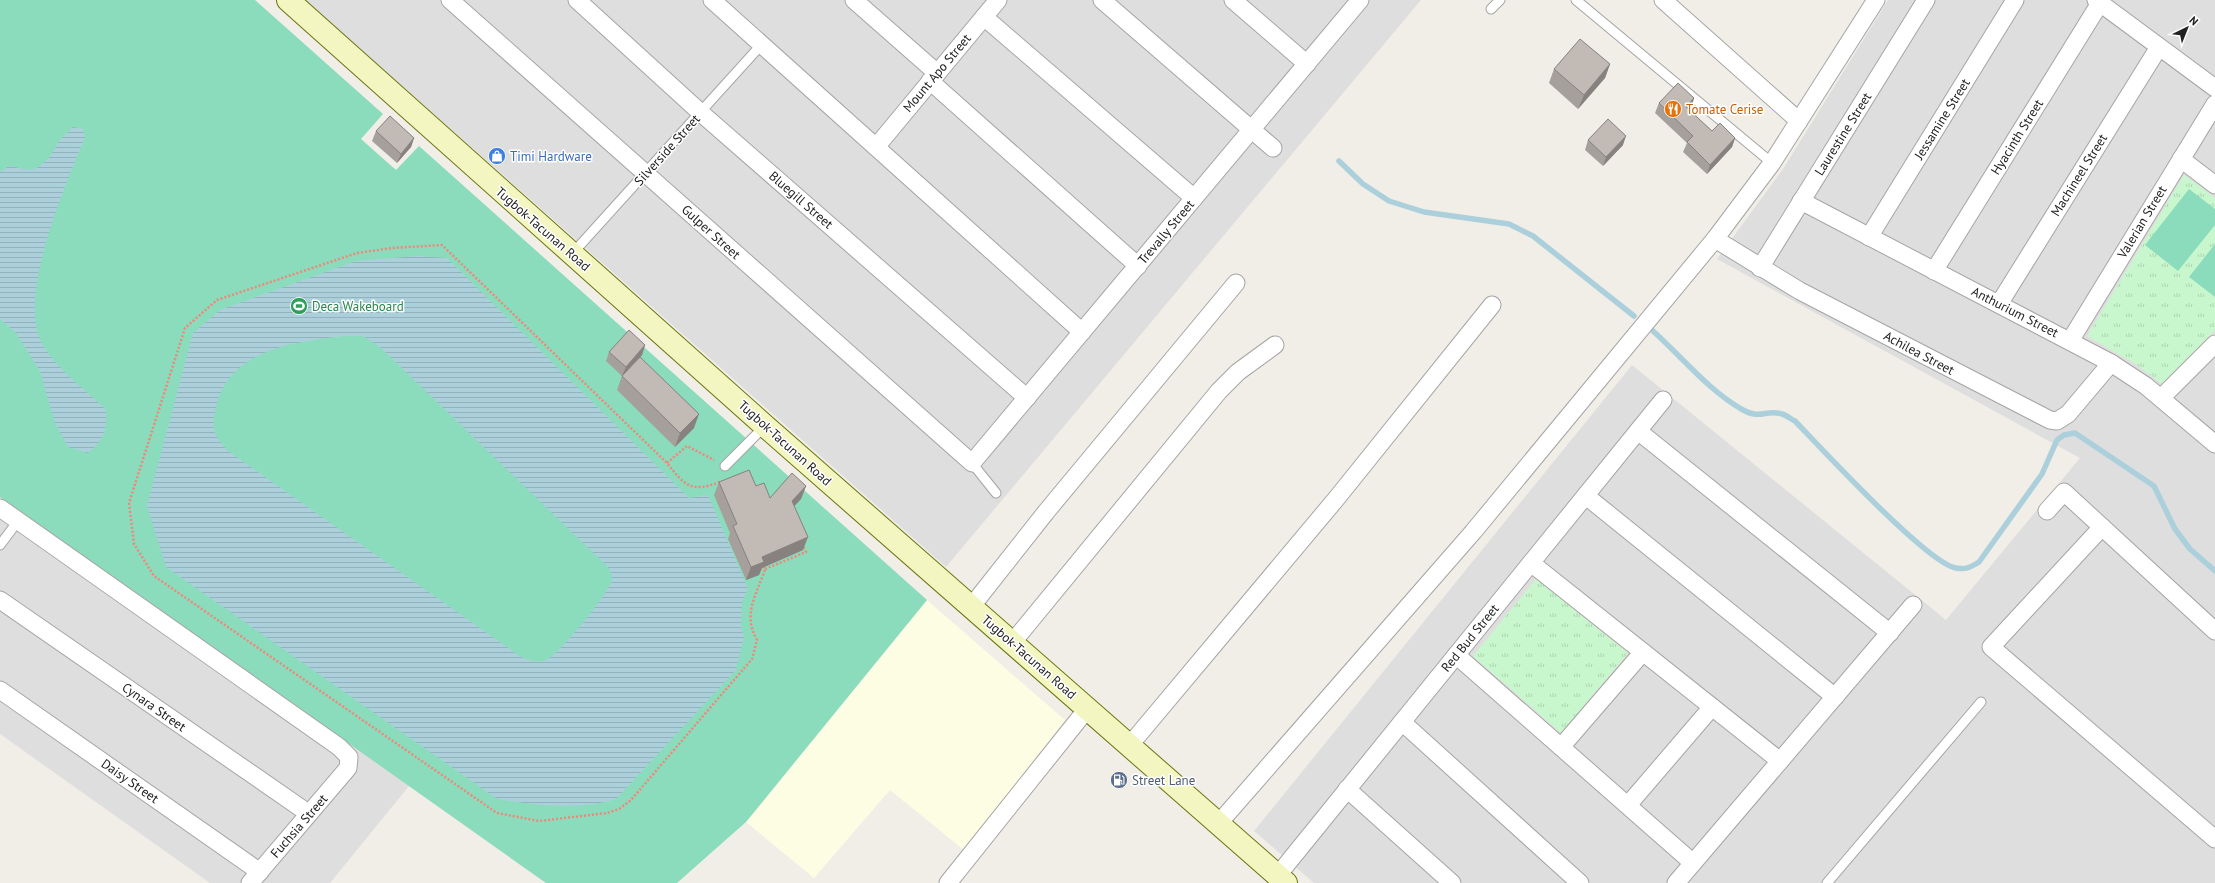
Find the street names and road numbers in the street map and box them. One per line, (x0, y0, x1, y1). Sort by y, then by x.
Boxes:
street label: Mount Apo Street (899, 30, 975, 116)
street label: Jessamine Street (1910, 75, 1974, 163)
street label: Laurestine Street (1811, 89, 1876, 179)
street label: Hyacinth Street (1987, 96, 2047, 178)
street label: Silverside Street (630, 110, 704, 189)
street label: Machineel Street (2047, 130, 2111, 219)
street label: Bluegill Street (765, 167, 837, 233)
street label: Valerian Street (2113, 182, 2171, 262)
street label: Tugbok-Tacunan Road (492, 183, 594, 275)
street label: Trevally Street (1134, 196, 1198, 268)
street label: Gulper Street (678, 201, 744, 263)
street label: Anthurium Street (1969, 283, 2062, 341)
street label: Achilea Street (1881, 327, 1958, 379)
street label: Tugbok-Tacunan Road (735, 397, 835, 489)
street label: Red Bud Street (1437, 600, 1503, 675)
street label: Tugbok-Tacunan Road (978, 611, 1080, 703)
street label: Cynara Street (119, 679, 190, 736)
street label: Daisy Street (98, 755, 162, 807)
street label: Fuchsia Street (267, 790, 332, 861)

